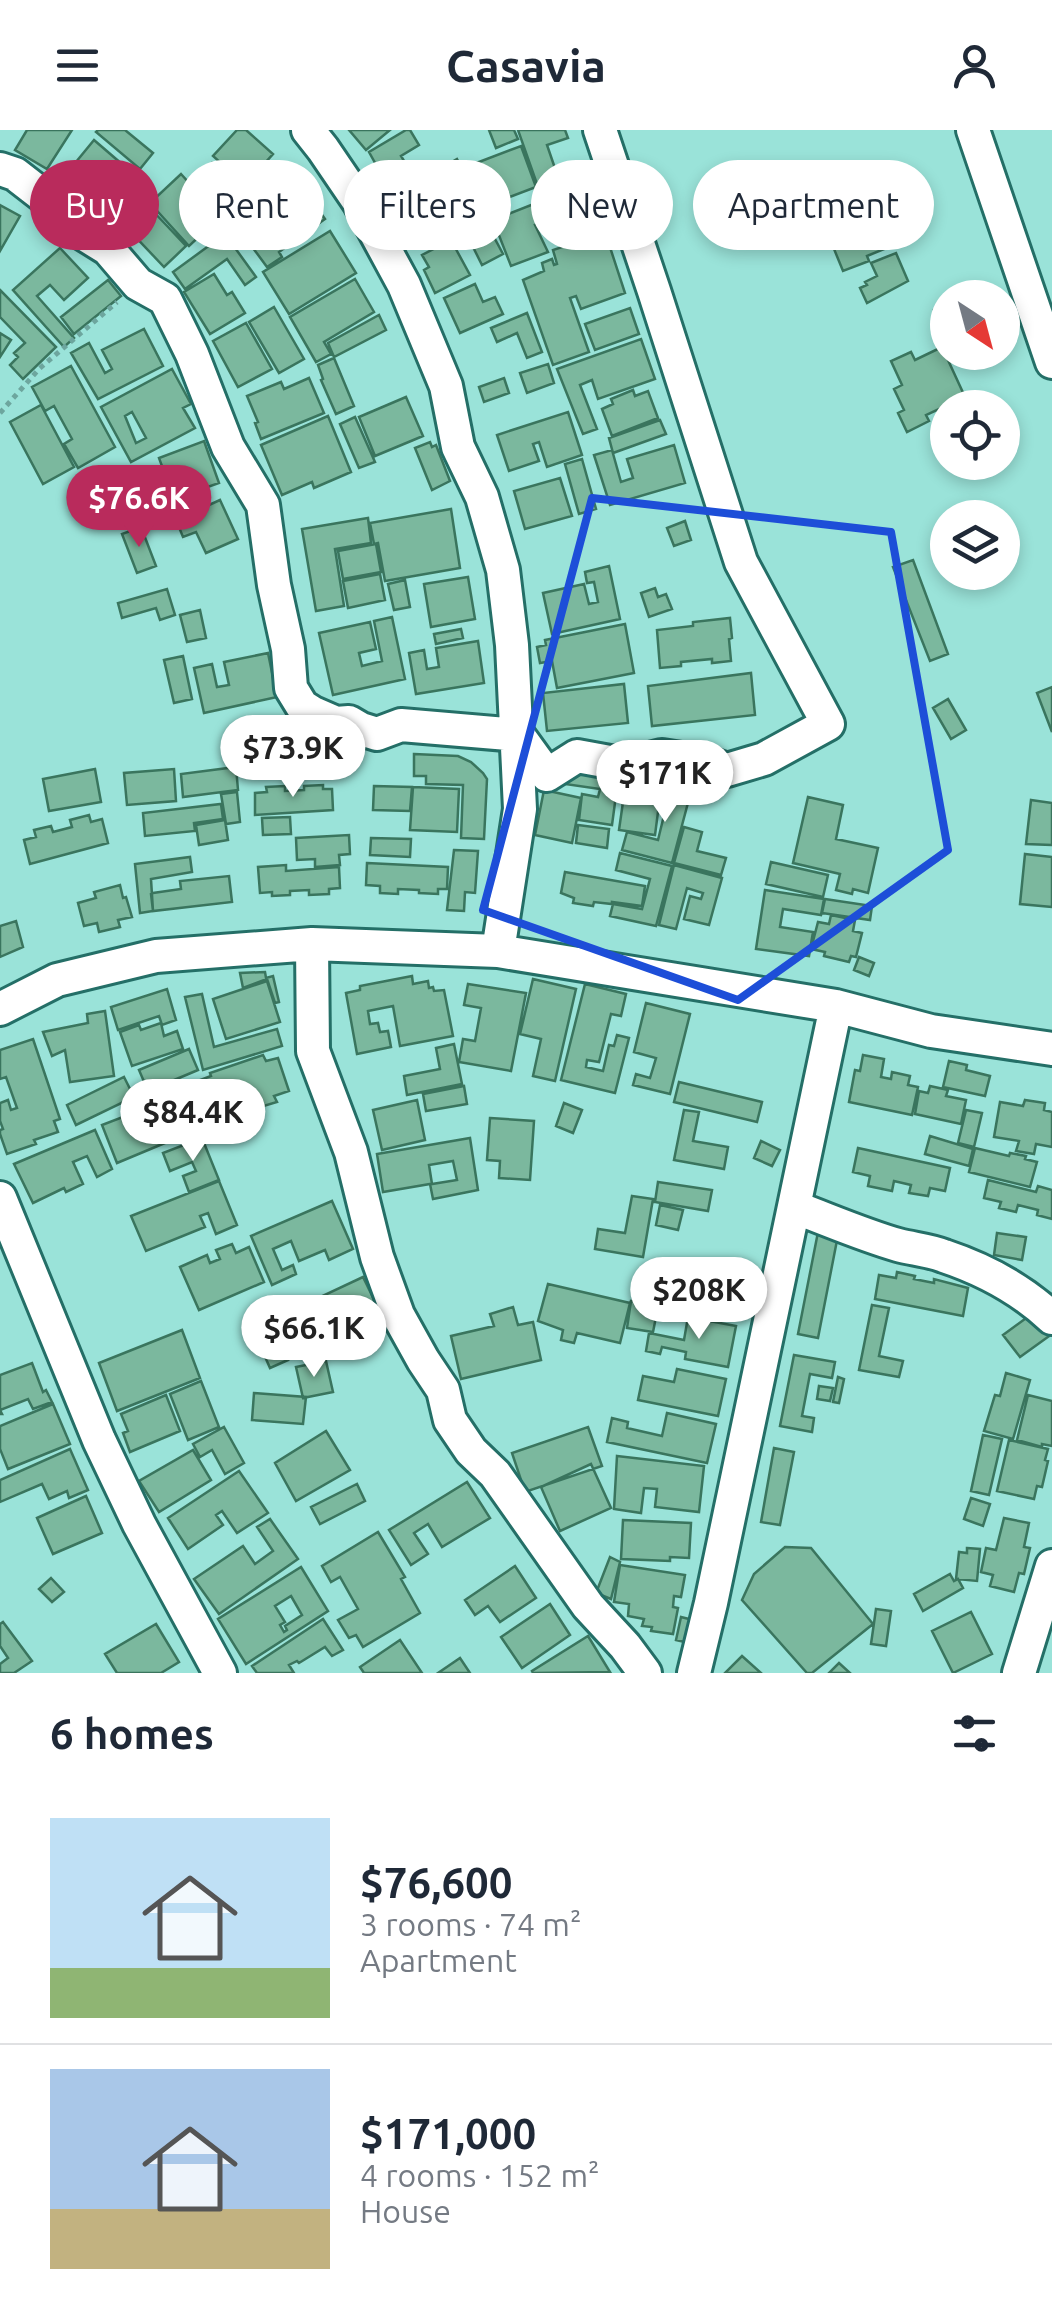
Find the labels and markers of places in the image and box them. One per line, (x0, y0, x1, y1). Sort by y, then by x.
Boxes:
pin: $76.6K (58, 465, 220, 550)
pin: $73.9K (212, 715, 374, 800)
pin: $171K (595, 740, 735, 825)
pin: $84.4K (112, 1079, 274, 1164)
pin: $208K (629, 1257, 769, 1342)
pin: $66.1K (233, 1295, 395, 1380)

